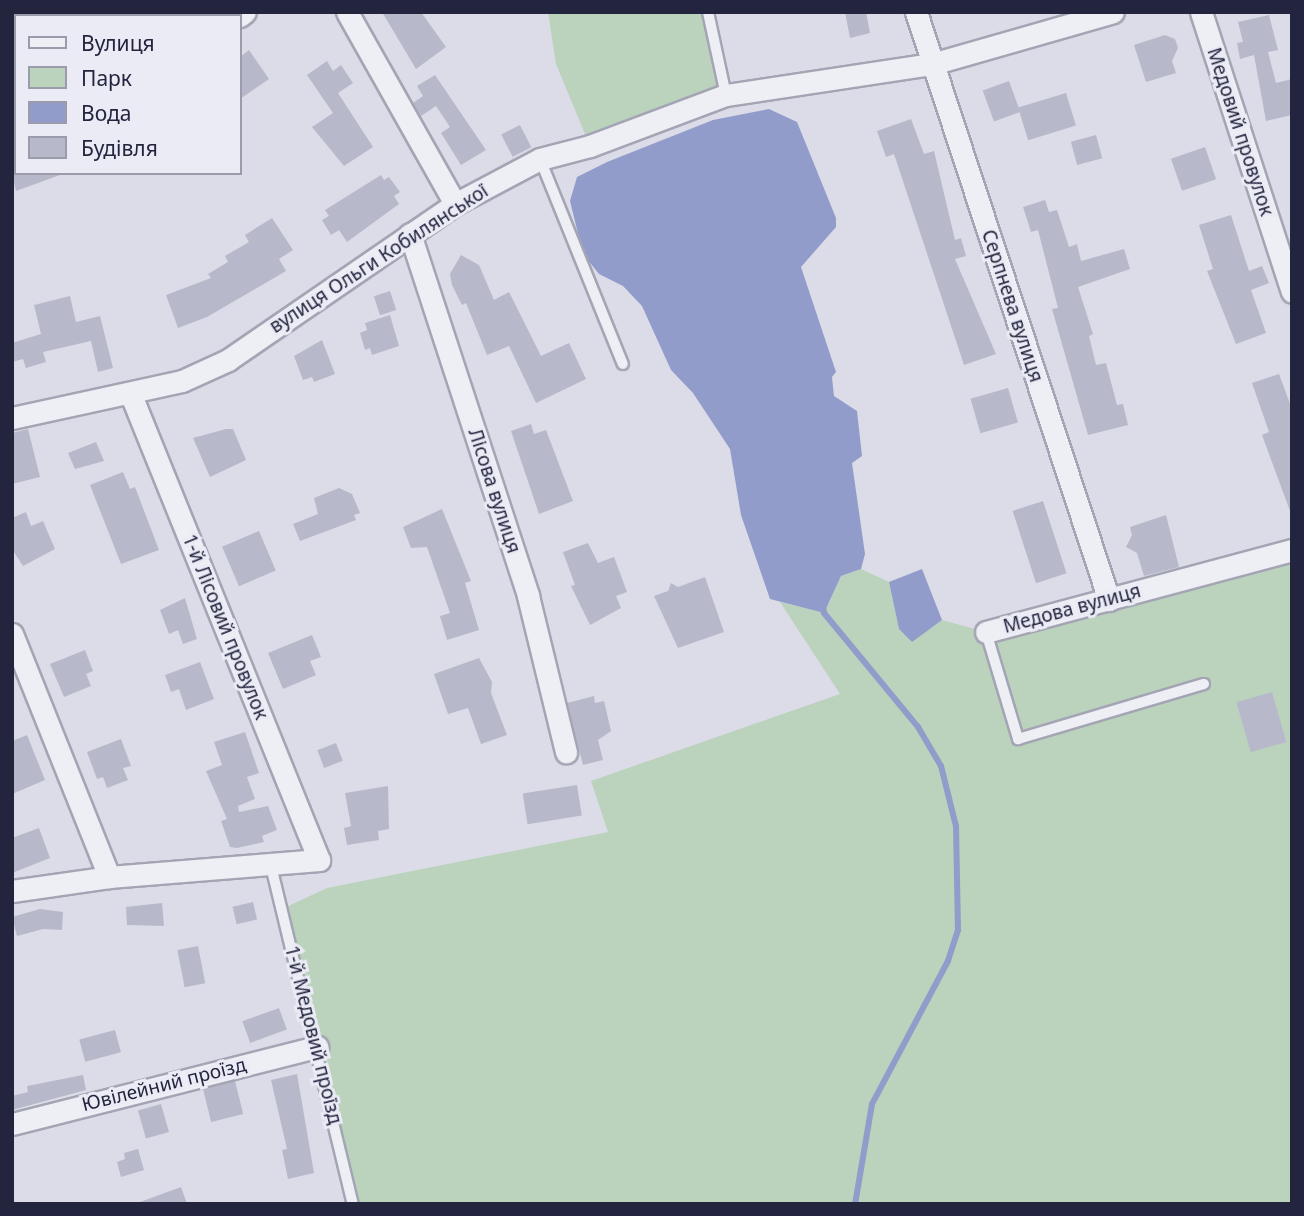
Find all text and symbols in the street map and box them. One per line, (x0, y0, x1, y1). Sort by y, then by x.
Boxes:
legend (14, 14, 242, 175)
text: Вулиця (81, 29, 155, 57)
street label: Медовий провулок (1202, 45, 1278, 219)
text: Парк (81, 64, 132, 92)
text: Вода (81, 99, 131, 127)
text: Будівля (81, 134, 158, 162)
street label: вулиця Ольги Кобилянської (265, 180, 493, 338)
street label: Серпнева вулиця (977, 227, 1047, 385)
street label: Лісова вулиця (463, 426, 525, 556)
street label: 1-й Лісовий провулок (177, 531, 273, 723)
street label: Медова вулиця (1001, 580, 1143, 638)
street label: 1-й Медовий проїзд (280, 943, 346, 1127)
street label: Ювілейний проїзд (80, 1054, 248, 1116)

